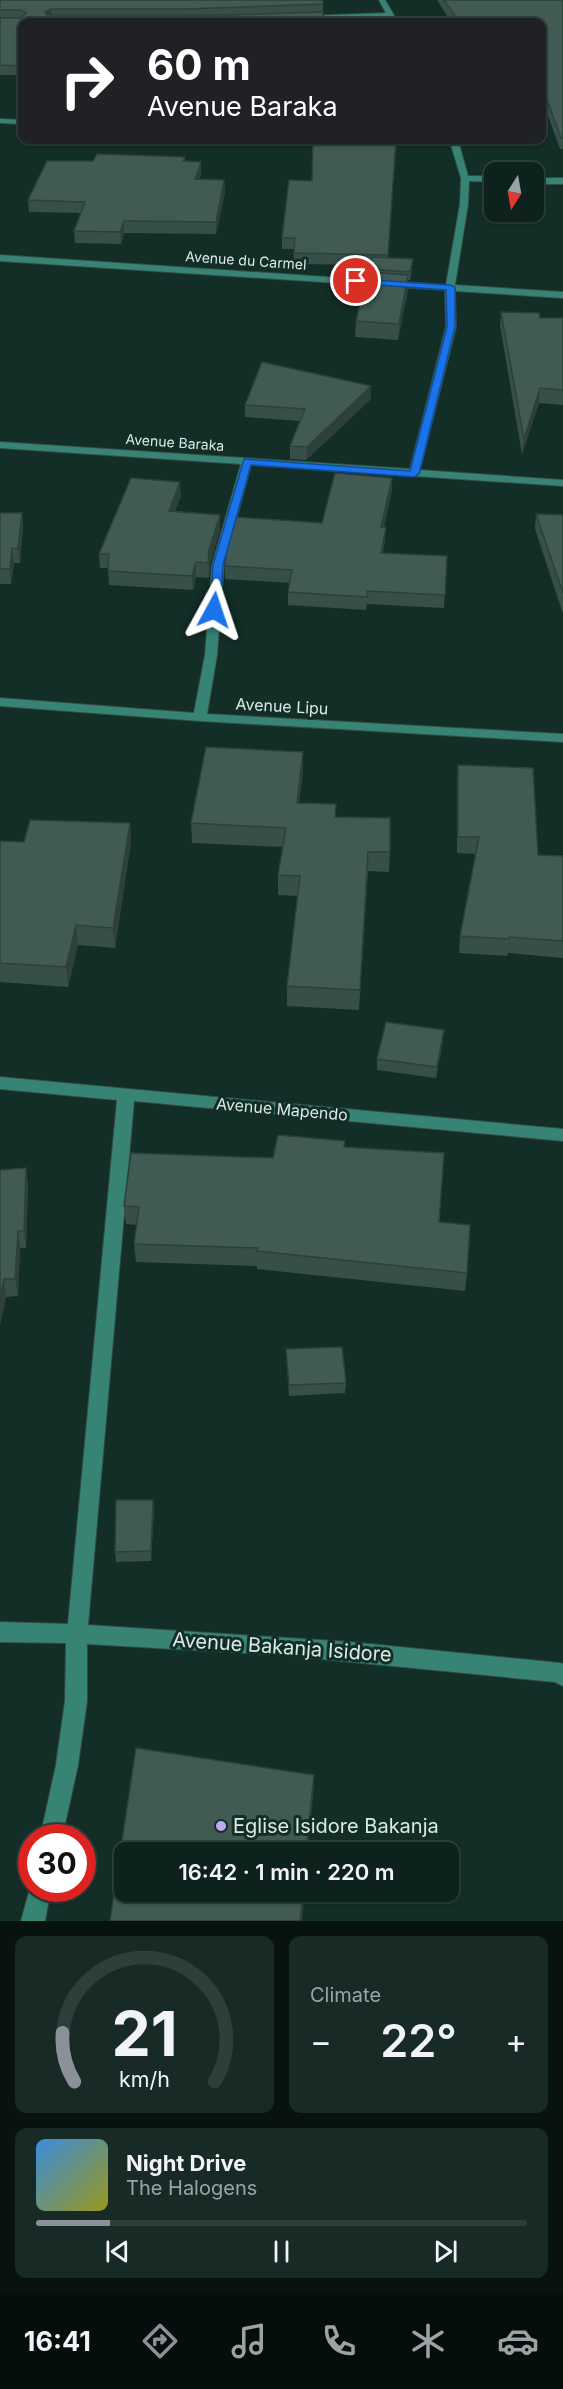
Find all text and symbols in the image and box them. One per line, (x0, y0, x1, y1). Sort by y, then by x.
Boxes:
text: 60 m (147, 39, 251, 90)
icon: right (48, 42, 126, 120)
text: Avenue Baraka (147, 90, 338, 123)
north arrow (484, 162, 544, 222)
map controls (484, 162, 544, 222)
street label: Avenue du Carmel (185, 247, 307, 273)
pin (330, 255, 381, 306)
icon: arrive (339, 264, 372, 297)
street label: Avenue Baraka (125, 430, 225, 454)
position arrow (182, 578, 246, 642)
street label: Avenue Lipu (235, 694, 329, 718)
street label: Avenue Mapendo (215, 1093, 349, 1125)
street label: Avenue Bakanja Isidore (172, 1627, 392, 1667)
place label: Eglise Isidore Bakanja (233, 1814, 439, 1838)
marker: Eglise Isidore Bakanja (214, 1819, 228, 1833)
speed limit sign: 30 (18, 1824, 96, 1902)
text: 16:42 · 1 min · 220 m (178, 1859, 395, 1885)
text: Climate (310, 1983, 381, 2007)
text: 21 (111, 1996, 178, 2071)
text: 22° (380, 2013, 457, 2068)
text: − (310, 2021, 332, 2061)
text: + (505, 2021, 527, 2061)
text: km/h (119, 2066, 170, 2092)
text: Night Drive (126, 2150, 246, 2176)
text: The Halogens (126, 2176, 257, 2200)
icon: previous (101, 2235, 134, 2268)
icon: pause (265, 2235, 298, 2268)
icon: next (429, 2235, 462, 2268)
icon: directions (139, 2320, 181, 2362)
icon: music (228, 2320, 270, 2362)
icon: phone (318, 2320, 360, 2362)
icon: climate (407, 2320, 449, 2362)
icon: car (497, 2320, 539, 2362)
text: 16:41 (24, 2325, 91, 2358)

